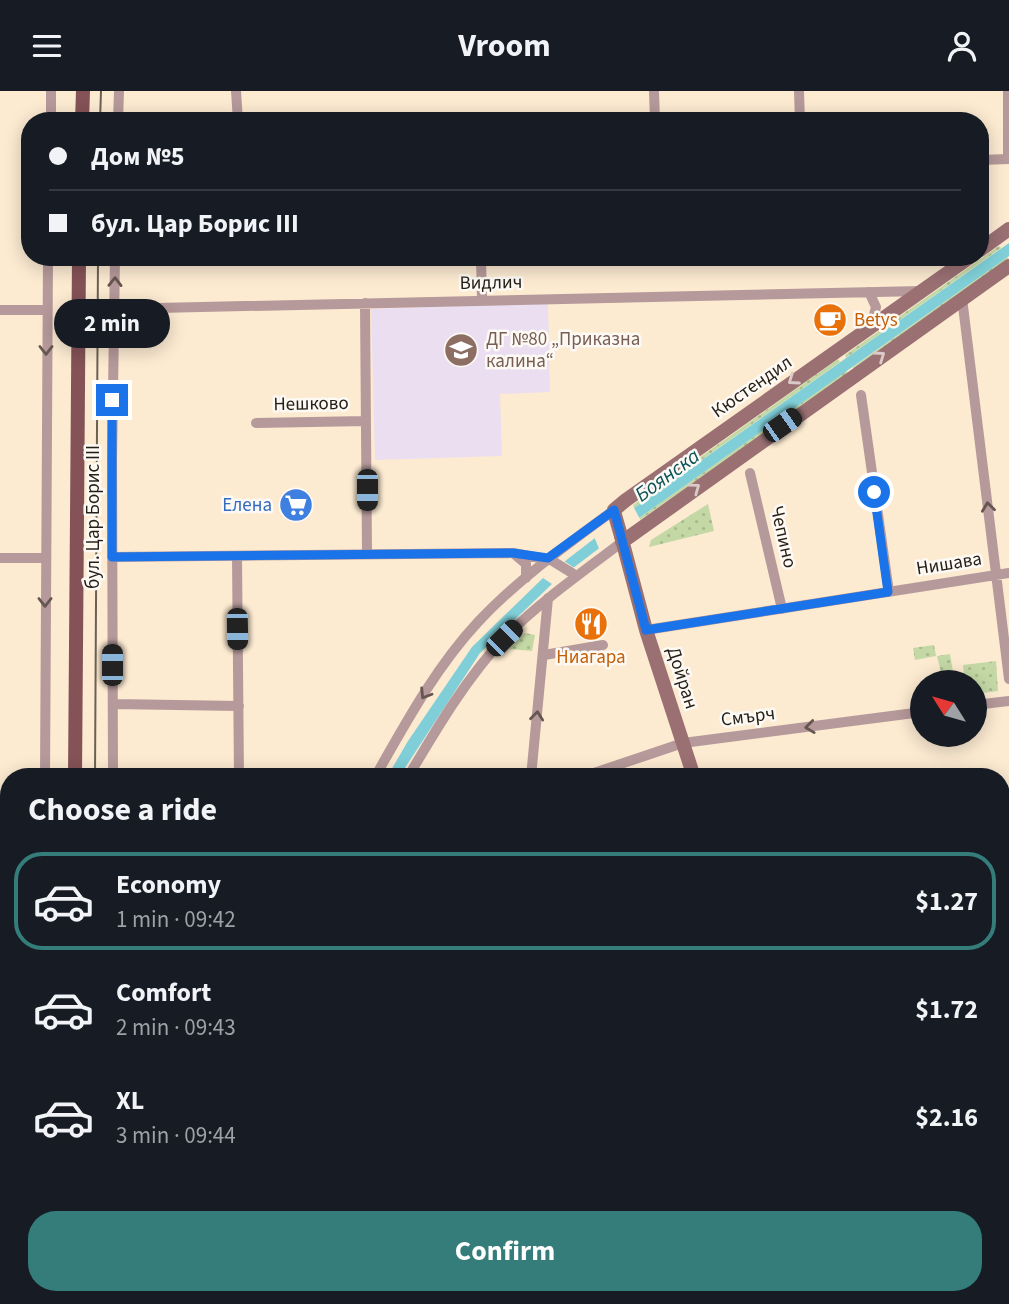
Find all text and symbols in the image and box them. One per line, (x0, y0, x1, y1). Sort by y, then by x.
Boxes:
text: Vroom (458, 23, 551, 69)
icon: menu (28, 27, 66, 65)
icon: person (943, 27, 981, 65)
text: Дом №5 (91, 138, 185, 175)
text: бул. Цар Борис III (91, 205, 299, 242)
street label: Видлич (459, 269, 523, 297)
one-way arrow (107, 277, 123, 287)
callout: 2 min (54, 299, 170, 347)
cafe icon: Betys (811, 301, 849, 339)
text: 2 min (84, 307, 140, 340)
place label: Betys (854, 307, 898, 334)
place label: ДГ №80 „Приказна калина“ (486, 326, 640, 375)
school or university icon: ДГ №80 „Приказна калина“ (442, 331, 480, 369)
one-way arrow (38, 345, 54, 356)
street label: Кюстендил (706, 349, 798, 425)
one-way arrow (872, 352, 885, 364)
one-way arrow (788, 372, 801, 385)
route end (96, 384, 128, 416)
street label: Нешково (273, 390, 349, 418)
car (759, 404, 806, 446)
water label: Боянска (628, 441, 706, 509)
street label: бул. Цар Борис III (80, 445, 107, 589)
car (357, 469, 378, 511)
route start (858, 476, 890, 508)
one-way arrow (687, 484, 700, 496)
supermarket icon: Елена (277, 486, 315, 524)
place label: Елена (222, 492, 272, 519)
one-way arrow (980, 501, 995, 513)
street label: Чепино (763, 503, 803, 571)
street label: Нишава (914, 545, 984, 583)
one-way arrow (37, 597, 53, 608)
restaurant icon: Ниагара (572, 605, 610, 643)
car (227, 608, 248, 650)
car (482, 616, 527, 660)
street label: Дойран (659, 643, 705, 713)
car (102, 644, 123, 686)
place label: Ниагара (556, 644, 626, 671)
north arrow (910, 670, 987, 747)
map controls (910, 670, 987, 747)
one-way arrow (421, 686, 434, 699)
street label: Смърч (719, 700, 777, 734)
one-way arrow (530, 710, 545, 722)
one-way arrow (804, 719, 816, 734)
text: Choose a ride (28, 787, 217, 833)
text: Economy (116, 866, 221, 903)
icon: car (32, 870, 95, 933)
text: $1.27 (915, 883, 978, 920)
text: 1 min · 09:42 (116, 903, 236, 936)
text: Comfort (116, 974, 211, 1011)
icon: car (32, 978, 95, 1041)
text: $1.72 (915, 991, 978, 1028)
text: 2 min · 09:43 (116, 1011, 236, 1044)
text: XL (116, 1082, 144, 1119)
icon: car (32, 1086, 95, 1149)
text: $2.16 (915, 1099, 978, 1136)
text: 3 min · 09:44 (116, 1119, 236, 1152)
button: Confirm (28, 1211, 982, 1291)

